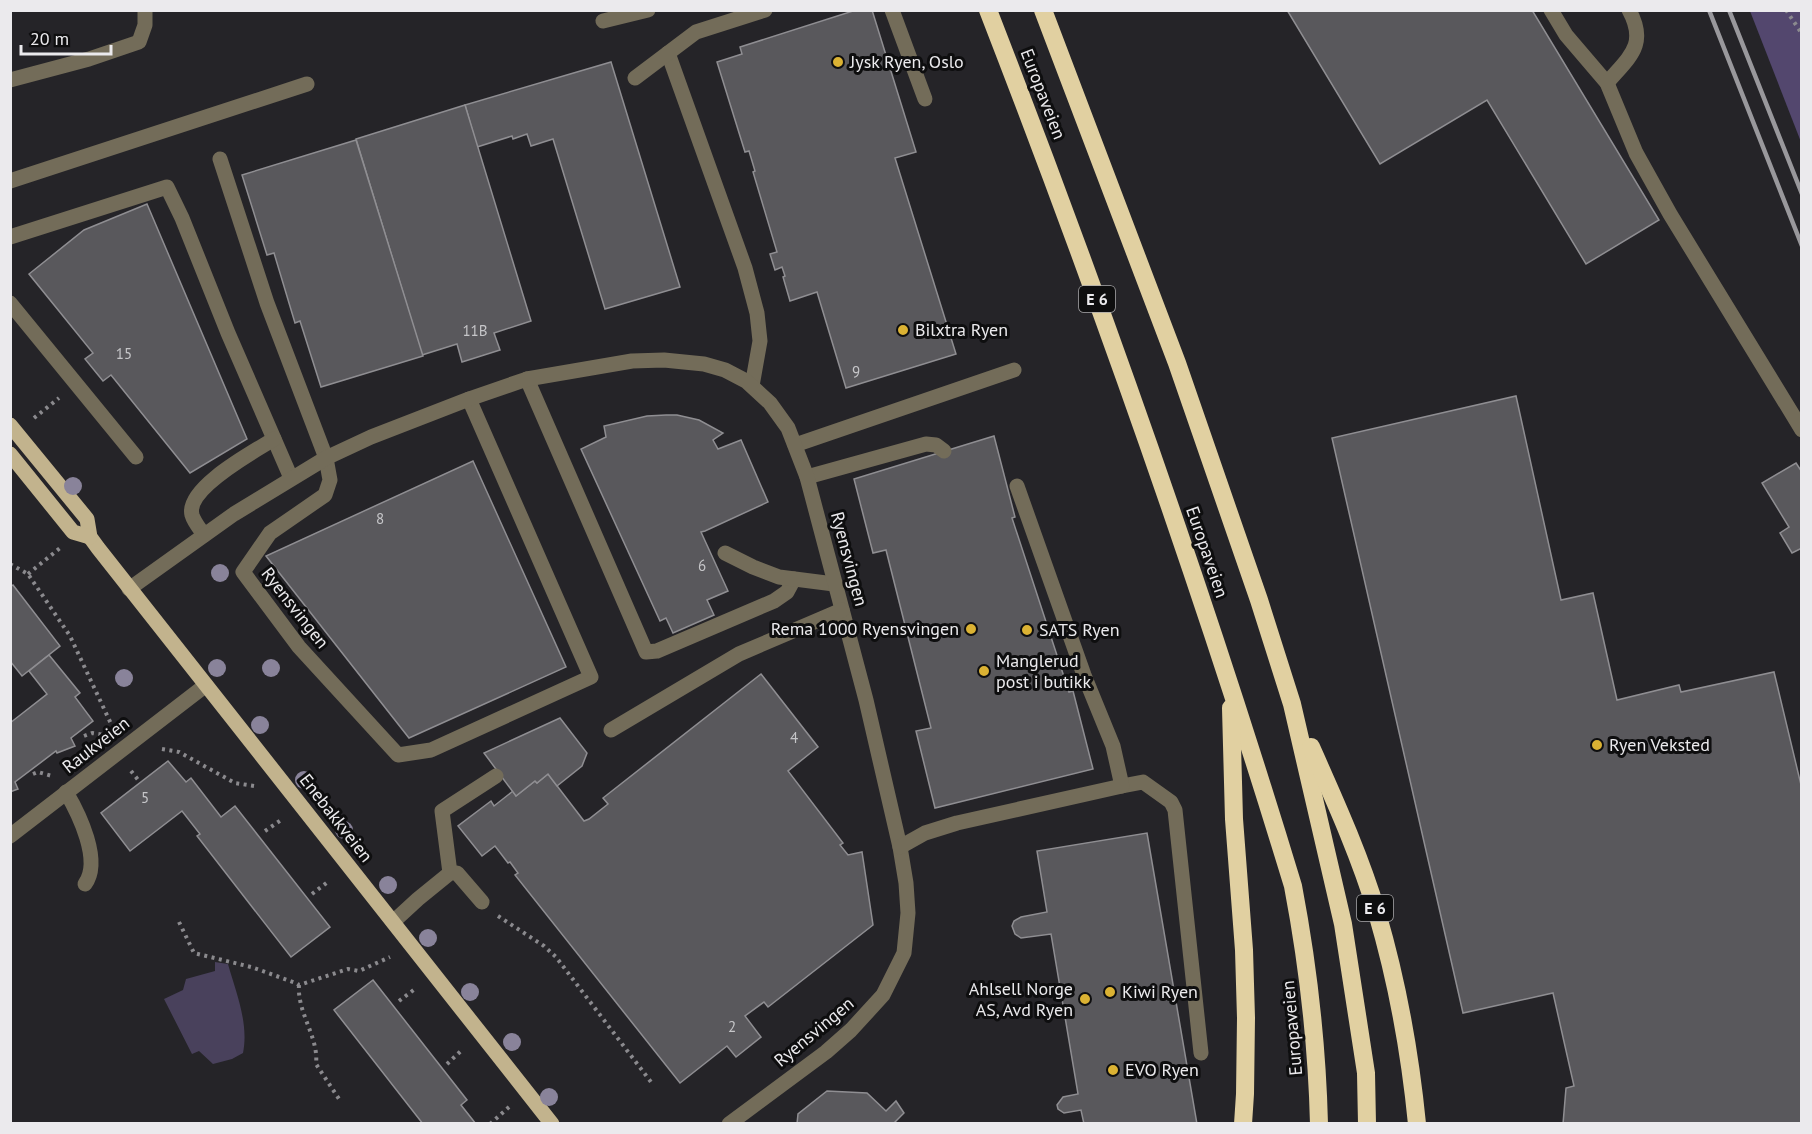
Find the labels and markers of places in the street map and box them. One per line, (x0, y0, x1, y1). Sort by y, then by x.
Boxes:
place label: Jysk Ryen, Oslo (849, 50, 964, 73)
marker: Jysk Ryen, Oslo (831, 55, 845, 69)
place label: Bilxtra Ryen (915, 318, 1008, 341)
marker: Bilxtra Ryen (896, 323, 910, 337)
place label: Rema 1000 Ryensvingen (771, 617, 959, 640)
place label: SATS Ryen (1039, 618, 1120, 641)
marker: Rema 1000 Ryensvingen (964, 622, 978, 636)
marker: SATS Ryen (1020, 623, 1034, 637)
place label: Manglerud post i butikk (996, 649, 1091, 693)
marker: Manglerud post i butikk (977, 664, 991, 678)
place label: Ryen Veksted (1609, 733, 1710, 756)
marker: Ryen Veksted (1590, 738, 1604, 752)
place label: Ahlsell Norge AS, Avd Ryen (969, 977, 1073, 1021)
place label: Kiwi Ryen (1122, 980, 1198, 1003)
marker: Kiwi Ryen (1103, 985, 1117, 999)
marker: Ahlsell Norge AS, Avd Ryen (1078, 992, 1092, 1006)
place label: EVO Ryen (1125, 1058, 1199, 1081)
marker: EVO Ryen (1106, 1063, 1120, 1077)

